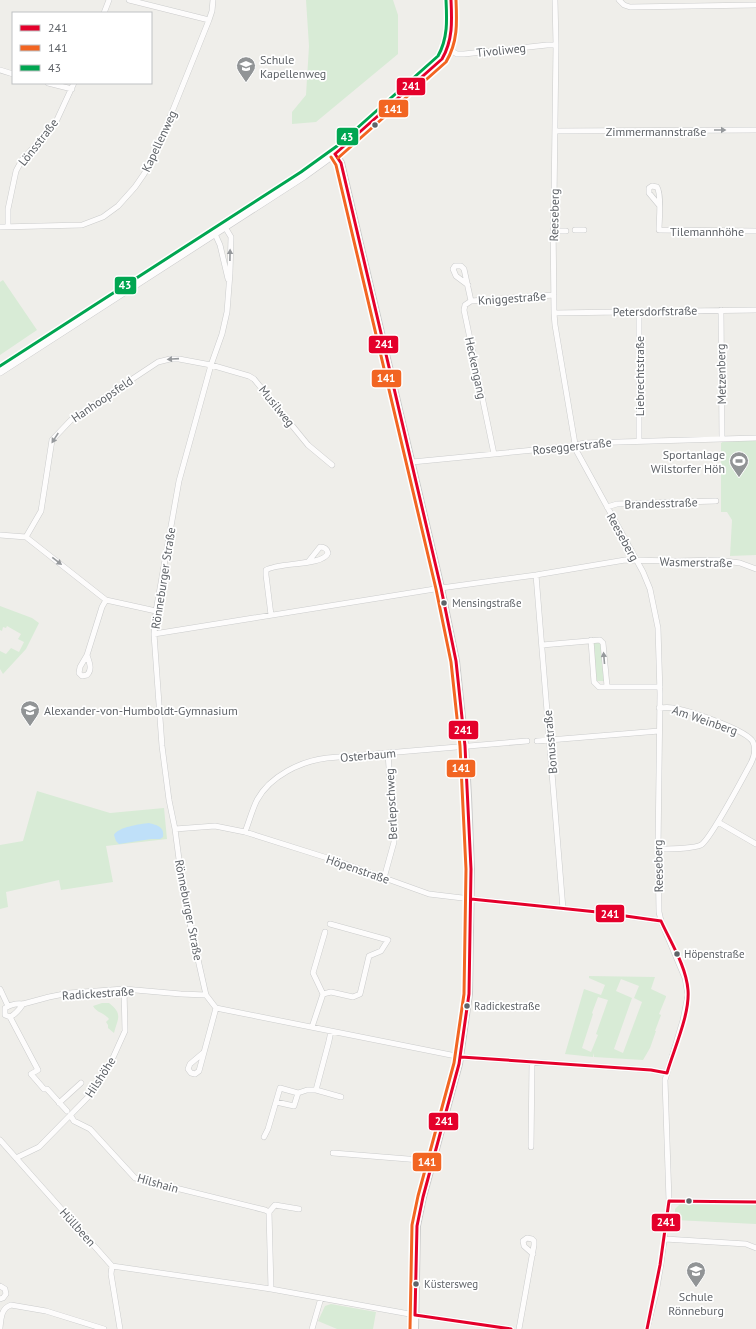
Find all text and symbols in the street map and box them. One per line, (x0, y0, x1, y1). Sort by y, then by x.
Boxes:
legend (12, 12, 152, 84)
text: 241 (48, 20, 68, 35)
text: 141 (48, 40, 68, 55)
street label: Tivoliweg (475, 40, 527, 60)
place label: Schule Kapellenweg (260, 52, 326, 81)
school or university icon: Schule Kapellenweg (235, 55, 257, 83)
text: 43 (48, 60, 61, 75)
line badge: 241 (396, 77, 426, 96)
text: 241 (402, 79, 420, 93)
line badge: 141 (378, 99, 409, 118)
text: 141 (384, 102, 402, 116)
street label: Kapellenweg (138, 108, 180, 174)
street label: Lönsstraße (15, 115, 61, 169)
unlabelled marker (370, 120, 380, 130)
street label: Zimmermannstraße (606, 124, 706, 139)
line badge: 43 (336, 127, 359, 146)
one-way arrow (714, 127, 727, 133)
text: 43 (341, 130, 353, 144)
street label: Reeseberg (546, 188, 562, 242)
street label: Tilemannhöhe (670, 224, 744, 239)
one-way arrow (227, 249, 234, 261)
line badge: 43 (114, 276, 137, 295)
text: 43 (119, 278, 131, 292)
street label: Kniggestraße (478, 288, 546, 308)
street label: Petersdorfstraße (613, 303, 697, 319)
line badge: 241 (368, 335, 399, 354)
street label: Heckengang (462, 336, 490, 400)
street label: Liebrechtstraße (632, 336, 647, 416)
text: 241 (375, 337, 393, 351)
street label: Metzenberg (713, 344, 729, 404)
one-way arrow (166, 356, 179, 363)
line badge: 141 (371, 369, 402, 388)
text: 141 (377, 371, 395, 385)
street label: Hanhoopsfeld (68, 373, 136, 425)
street label: Musilweg (256, 382, 298, 430)
one-way arrow (51, 433, 59, 443)
street label: Roseggerstraße (532, 434, 612, 458)
place label: Sportanlage Wilstorfer Höh (651, 447, 725, 476)
sports icon: Sportanlage Wilstorfer Höh (728, 450, 750, 478)
street label: Brandesstraße (624, 494, 698, 512)
street label: Reeseberg (604, 510, 642, 564)
street label: Rönneburger Straße (148, 526, 178, 630)
street label: Wasmerstraße (660, 554, 732, 570)
one-way arrow (52, 556, 63, 565)
place label: Mensingstraße (452, 596, 522, 610)
marker: Mensingstraße (439, 598, 449, 608)
one-way arrow (601, 652, 608, 664)
school or university icon: Alexander-von-Humboldt-Gymnasium (19, 699, 41, 727)
street label: Am Weinberg (670, 702, 740, 738)
place label: Alexander-von-Humboldt-Gymnasium (44, 703, 238, 718)
street label: Bonusstraße (540, 710, 560, 774)
line badge: 241 (448, 720, 479, 740)
text: 241 (454, 723, 472, 737)
street label: Osterbaum (339, 745, 397, 765)
line badge: 141 (446, 759, 476, 778)
text: 141 (452, 761, 470, 775)
street label: Berlepschweg (382, 768, 400, 840)
street label: Reeseberg (650, 839, 666, 893)
street label: Höpenstraße (324, 851, 392, 887)
street label: Rönneburger Straße (172, 858, 206, 962)
line badge: 241 (595, 904, 625, 923)
text: 241 (601, 907, 619, 921)
place label: Höpenstraße (684, 947, 745, 961)
marker: Höpenstraße (672, 949, 682, 959)
street label: Radickestraße (62, 983, 134, 1003)
place label: Radickestraße (474, 999, 541, 1013)
marker: Radickestraße (462, 1001, 472, 1011)
street label: Hilshöhe (81, 1054, 119, 1100)
line badge: 241 (428, 1112, 459, 1131)
text: 241 (435, 1114, 453, 1128)
line badge: 141 (412, 1152, 442, 1172)
text: 141 (418, 1155, 436, 1169)
street label: Hilshain (136, 1170, 180, 1196)
unlabelled marker (684, 1196, 694, 1206)
street label: Hüllbeen (57, 1205, 99, 1249)
line badge: 241 (651, 1213, 681, 1232)
text: 241 (657, 1215, 675, 1229)
school or university icon: Schule Rönneburg (685, 1260, 707, 1288)
place label: Küstersweg (424, 1277, 478, 1291)
marker: Küstersweg (411, 1279, 421, 1289)
place label: Schule Rönneburg (668, 1289, 724, 1318)

